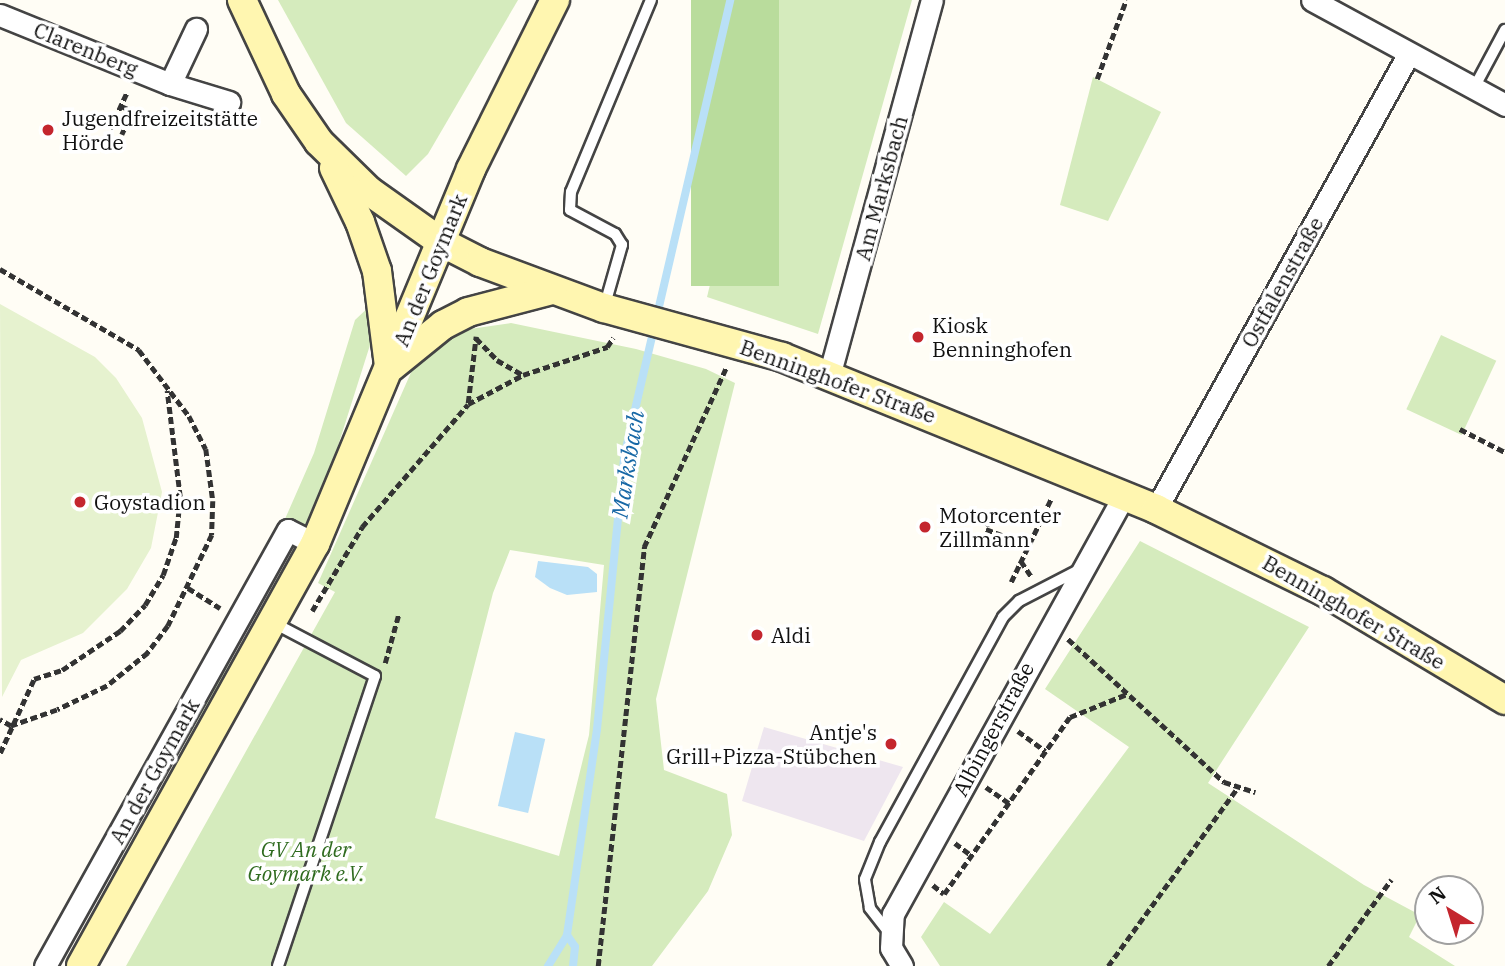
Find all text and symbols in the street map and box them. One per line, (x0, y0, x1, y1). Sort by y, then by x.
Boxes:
street label: Clarenberg (30, 17, 142, 81)
place label: Jugendfreizeitstätte Hörde (62, 105, 258, 155)
street label: Am Marksbach (850, 113, 912, 263)
marker: Jugendfreizeitstätte Hörde (40, 122, 56, 138)
street label: An der Goymark (388, 190, 472, 350)
street label: Ostfalenstraße (1236, 212, 1328, 352)
place label: Kiosk Benninghofen (932, 312, 1072, 362)
marker: Kiosk Benninghofen (910, 329, 926, 345)
street label: Benninghofer Straße (737, 334, 939, 428)
water label: Marksbach (605, 408, 649, 520)
place label: Goystadion (94, 489, 206, 515)
marker: Goystadion (72, 494, 88, 510)
place label: Motorcenter Zillmann (939, 502, 1061, 552)
marker: Motorcenter Zillmann (917, 519, 933, 535)
street label: Benninghofer Straße (1258, 550, 1450, 674)
place label: Aldi (771, 622, 811, 648)
marker: Aldi (749, 627, 765, 643)
street label: Albingerstraße (947, 658, 1039, 800)
street label: An der Goymark (104, 694, 204, 848)
place label: Antje's Grill+Pizza-Stübchen (666, 719, 877, 769)
marker: Antje's Grill+Pizza-Stübchen (883, 736, 899, 752)
park label: GV An der Goymark e.V. (247, 836, 365, 886)
north arrow (1414, 875, 1484, 945)
text: N (1424, 881, 1451, 909)

